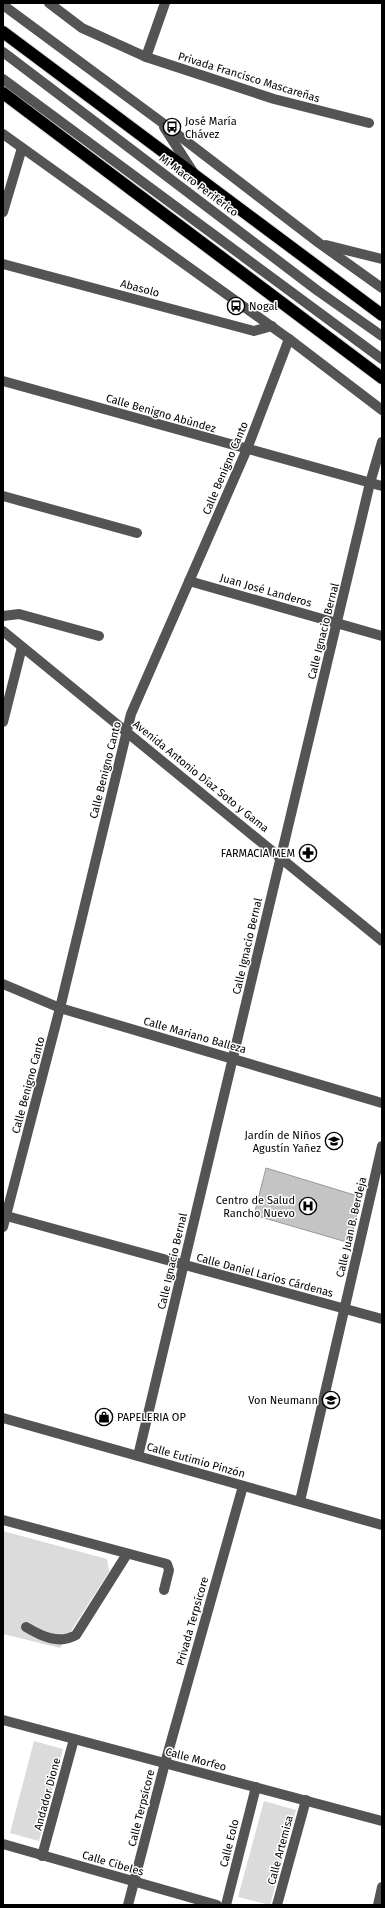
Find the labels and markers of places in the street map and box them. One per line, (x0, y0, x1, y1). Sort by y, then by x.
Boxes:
place label: José María Chávez (185, 115, 237, 141)
bus stop icon: José María Chávez (162, 117, 182, 137)
bus stop icon: Nogal (226, 296, 246, 316)
place label: Nogal (249, 300, 278, 313)
pharmacy icon: FARMACIA MEM (298, 843, 318, 863)
place label: FARMACIA MEM (221, 847, 295, 860)
place label: Jardín de Niños Agustín Yañez (244, 1129, 321, 1155)
school or university icon: Jardín de Niños Agustín Yañez (324, 1131, 344, 1151)
place label: Centro de Salud Rancho Nuevo (216, 1194, 295, 1220)
hospital icon: Centro de Salud Rancho Nuevo (298, 1196, 318, 1216)
school or university icon: Von Neumann (321, 1390, 341, 1410)
place label: Von Neumann (248, 1394, 318, 1407)
shop icon: PAPELERIA OP (94, 1407, 114, 1427)
place label: PAPELERIA OP (117, 1411, 186, 1424)

